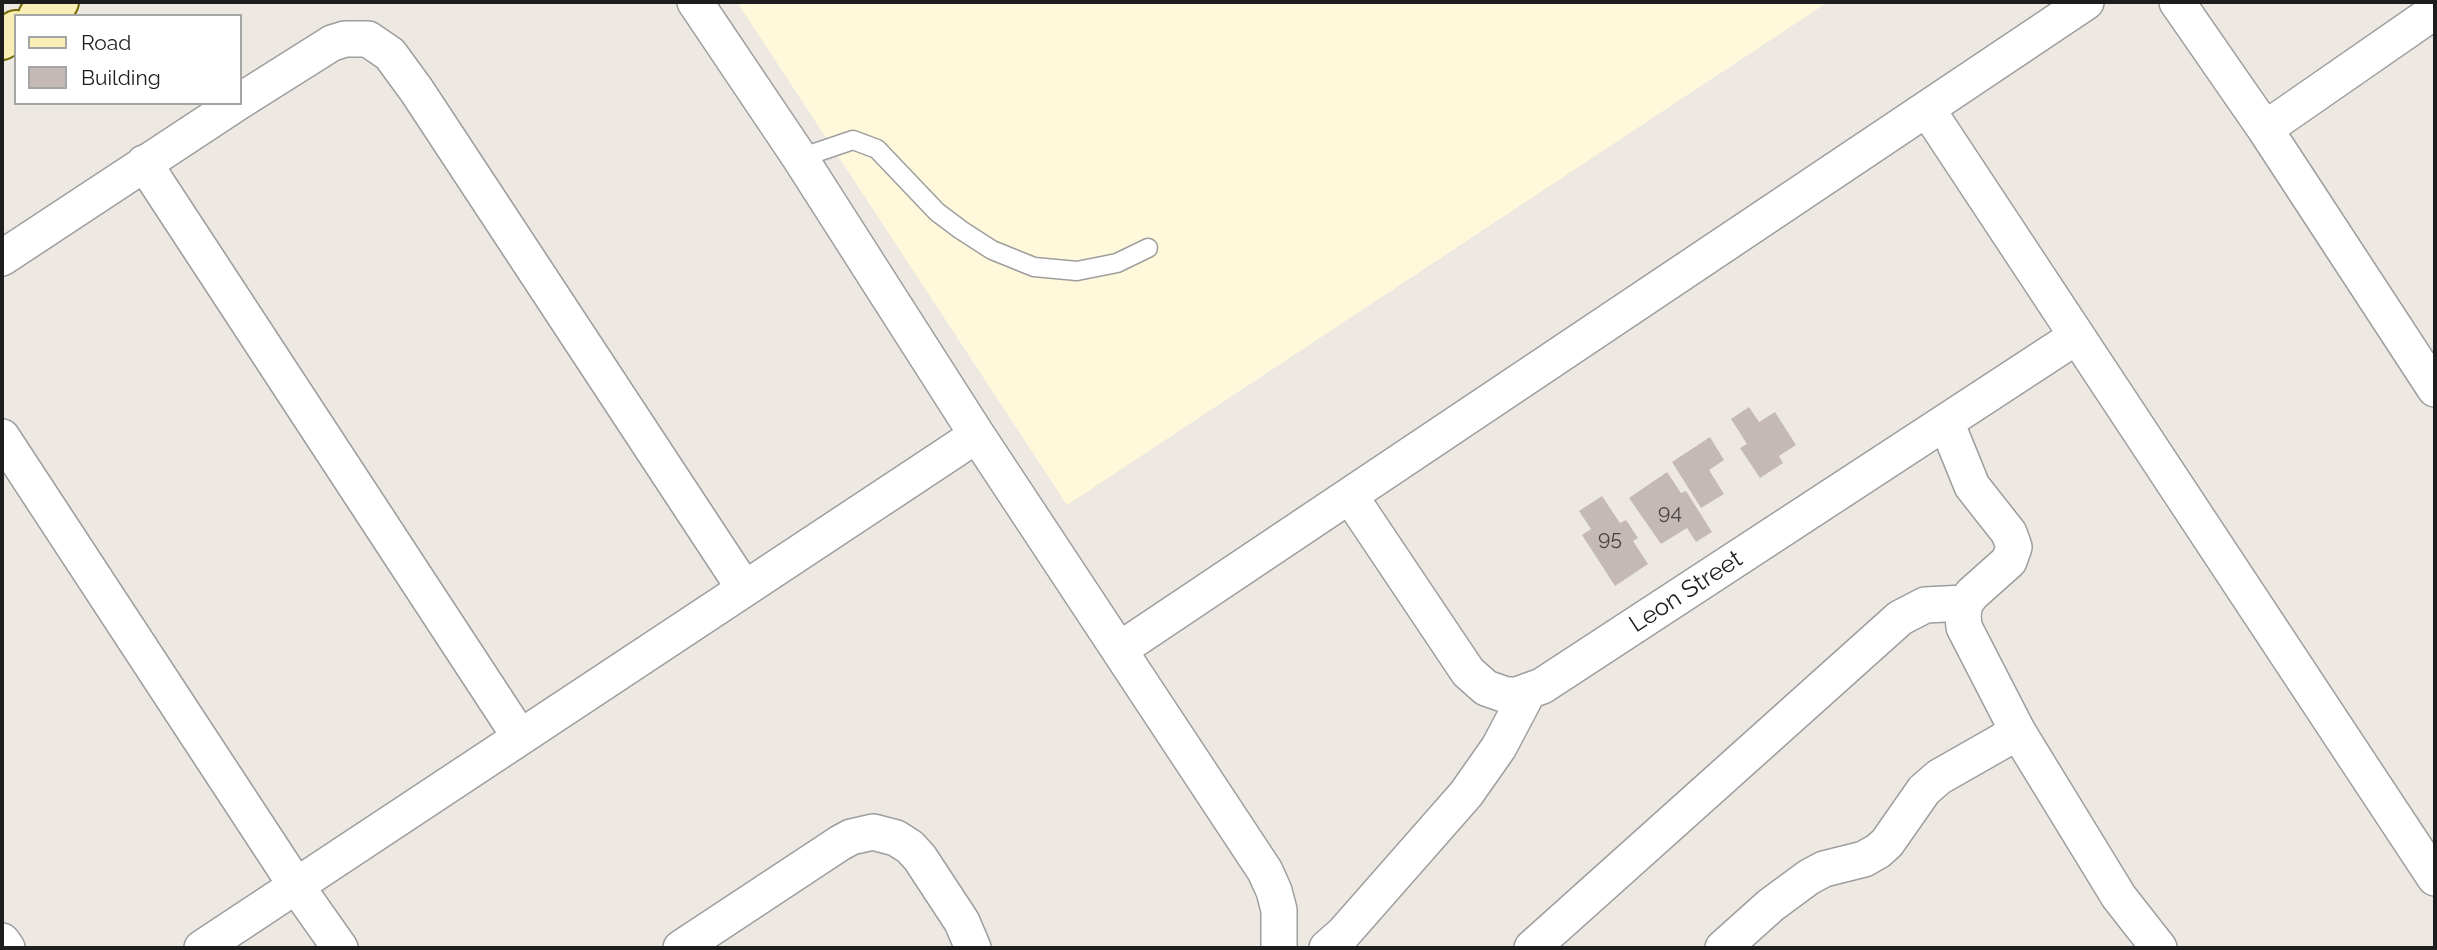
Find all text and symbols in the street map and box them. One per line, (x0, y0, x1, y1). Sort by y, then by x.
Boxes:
legend (14, 14, 242, 105)
text: Road (81, 30, 131, 55)
text: Building (81, 65, 161, 90)
house number: 94 (1658, 500, 1682, 526)
house number: 95 (1598, 526, 1622, 552)
street label: Leon Street (1624, 545, 1748, 639)

